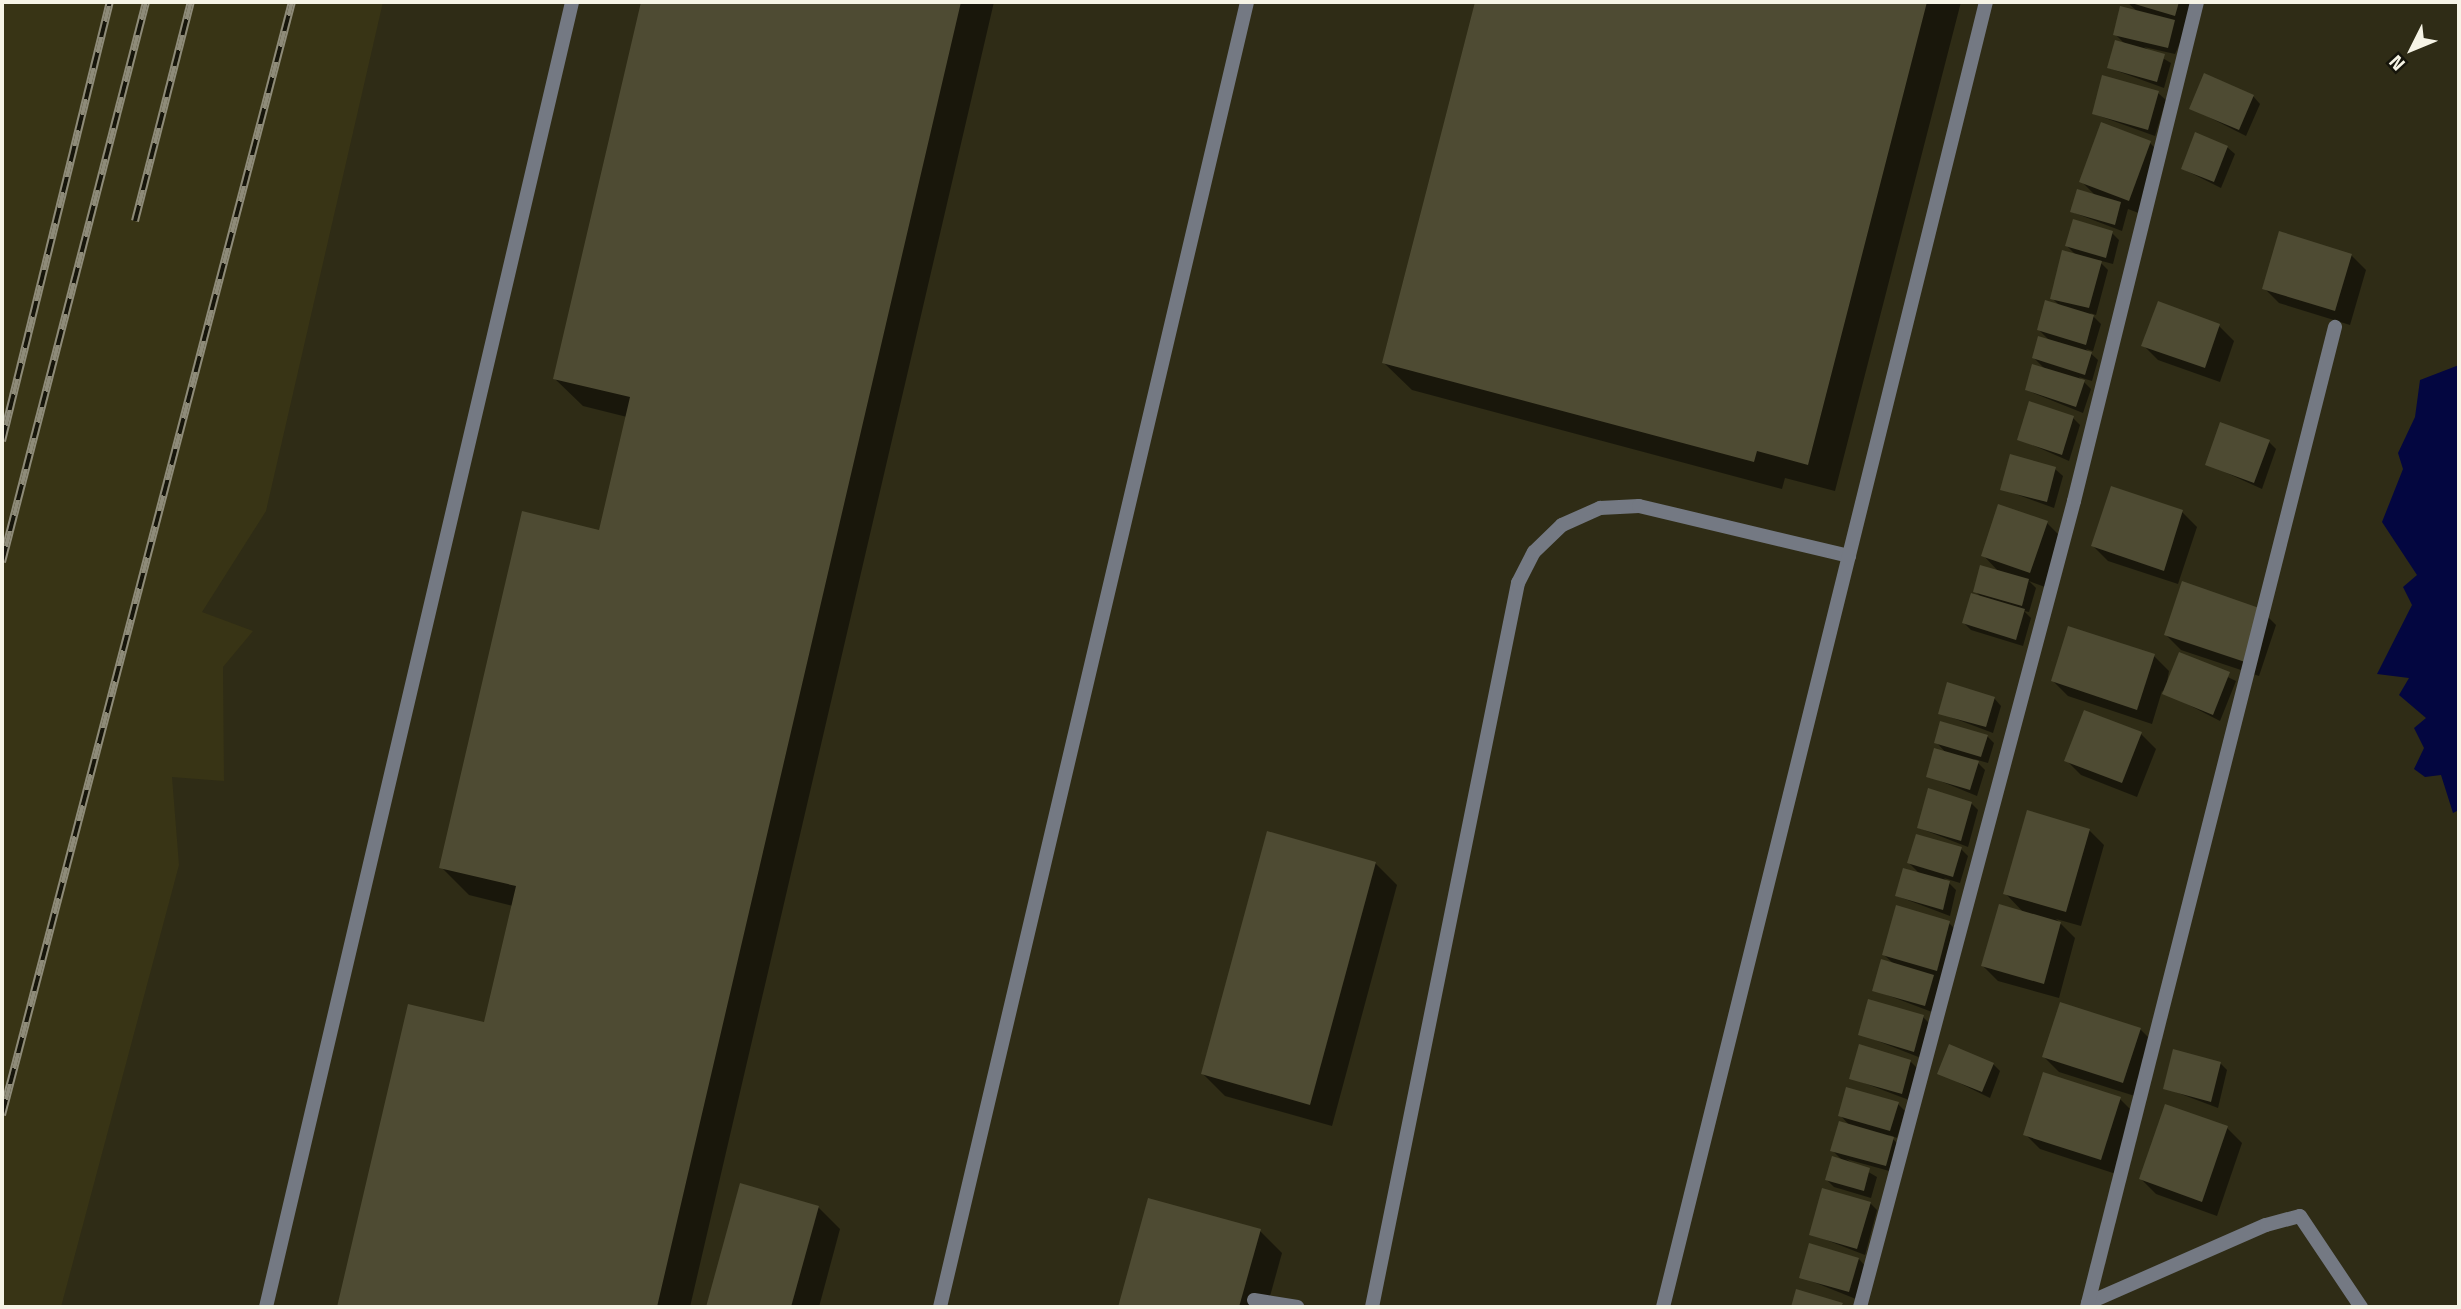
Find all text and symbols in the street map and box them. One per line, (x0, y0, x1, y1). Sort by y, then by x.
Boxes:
north arrow (2377, 14, 2447, 84)
text: N (2381, 49, 2411, 78)

